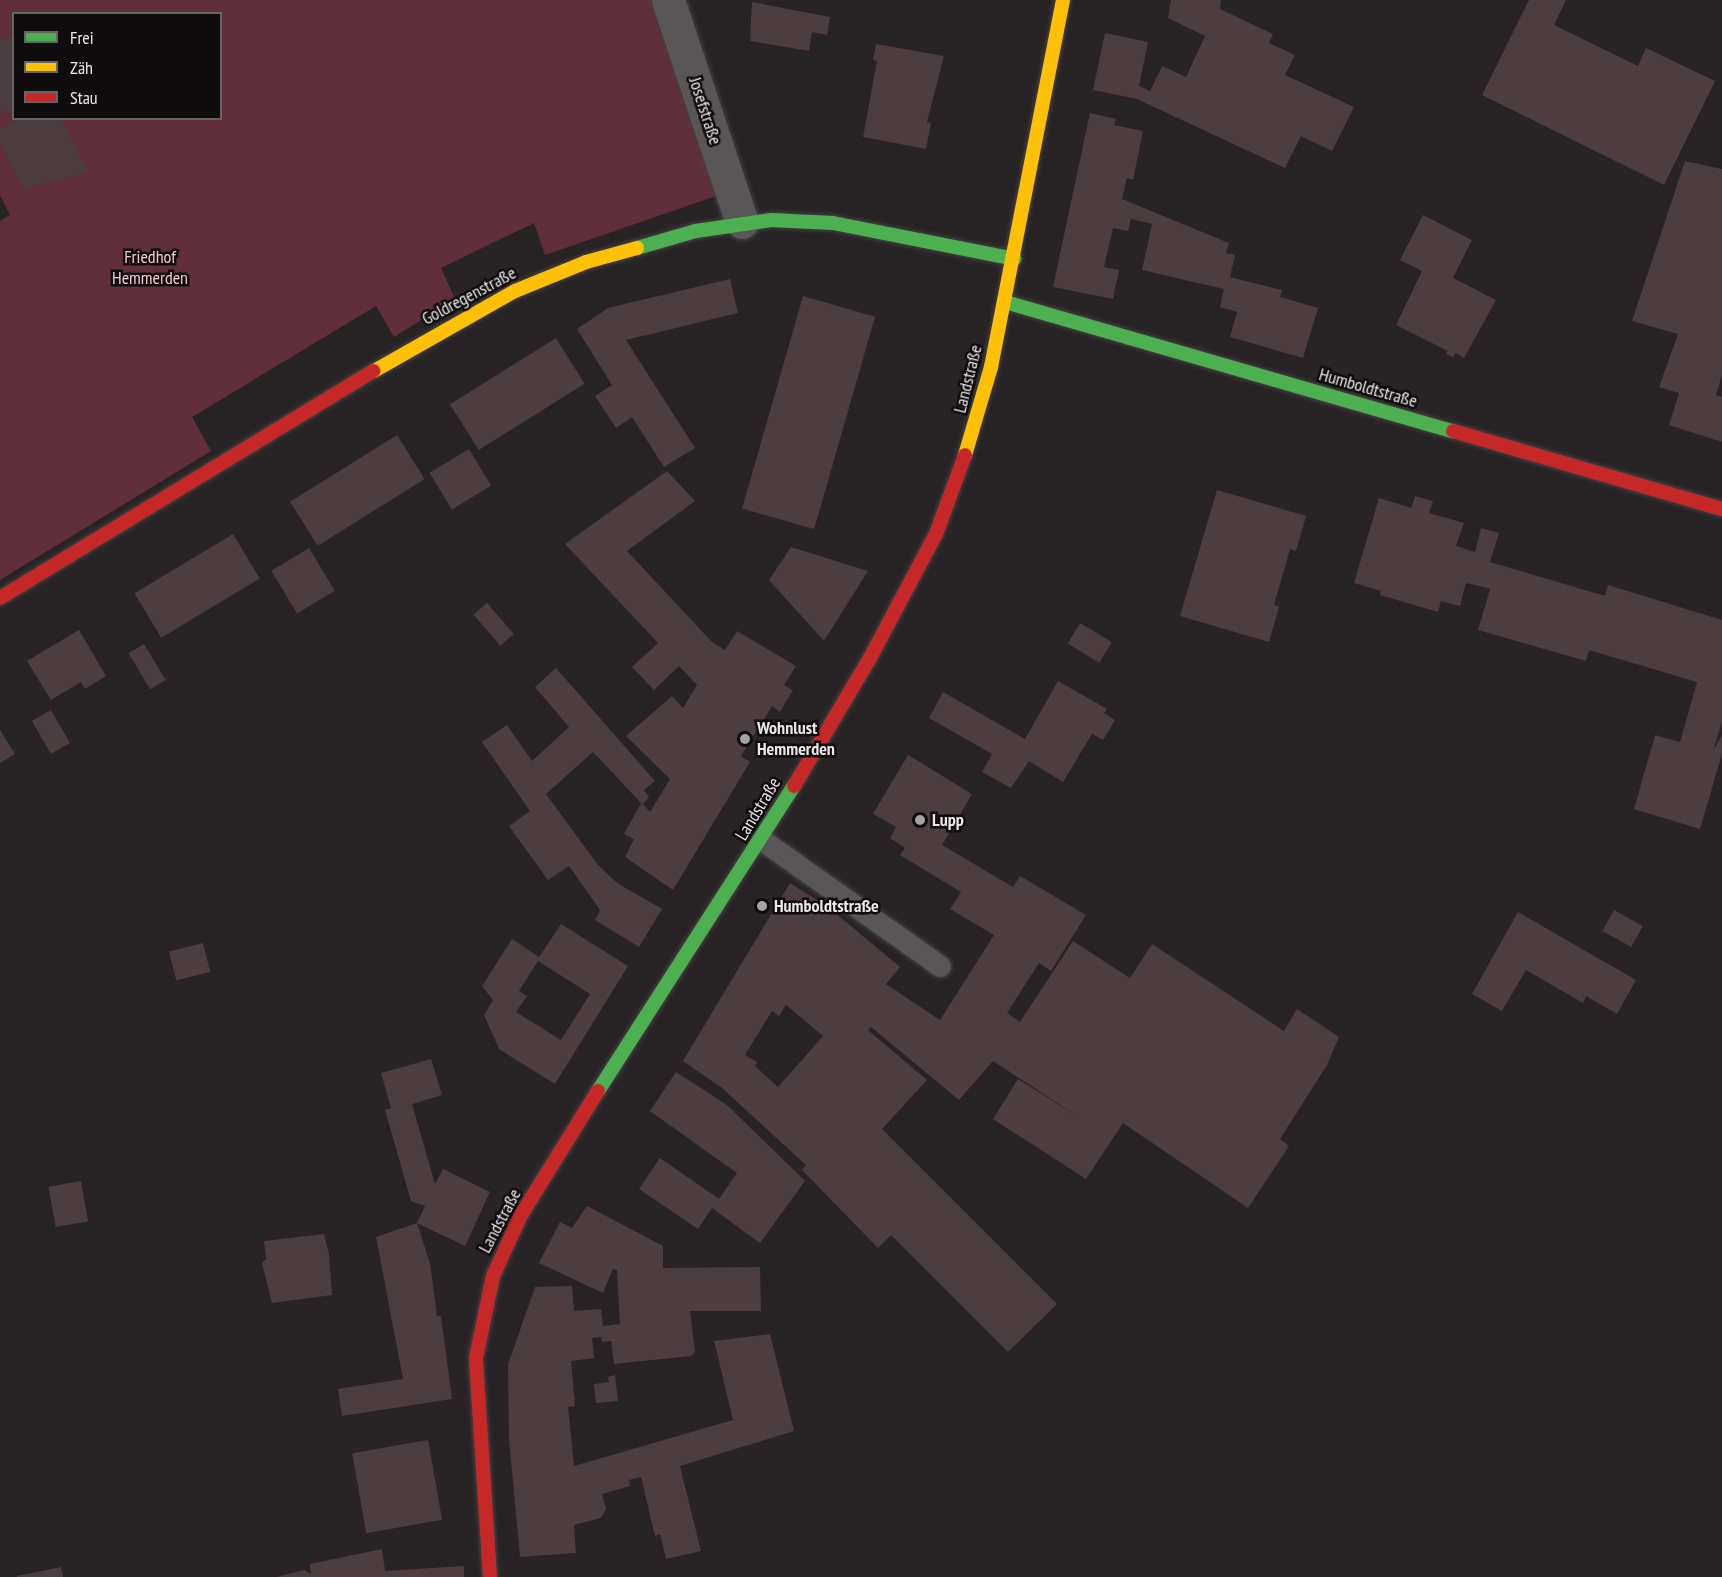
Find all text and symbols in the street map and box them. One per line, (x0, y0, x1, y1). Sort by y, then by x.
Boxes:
legend (12, 12, 222, 120)
text: Frei (70, 26, 94, 49)
text: Zäh (70, 56, 93, 79)
street label: Josefstraße (684, 75, 726, 147)
text: Stau (70, 86, 98, 109)
park label: Friedhof Hemmerden (112, 247, 188, 290)
street label: Goldregenstraße (418, 262, 520, 330)
street label: Landstraße (949, 343, 987, 415)
street label: Humboldtstraße (1316, 364, 1420, 412)
place label: Wohnlust Hemmerden (757, 718, 835, 760)
marker: Wohnlust Hemmerden (738, 732, 752, 746)
street label: Landstraße (731, 774, 785, 844)
place label: Lupp (932, 809, 964, 831)
marker: Lupp (913, 813, 927, 827)
place label: Humboldtstraße (774, 895, 879, 917)
marker: Humboldtstraße (755, 899, 769, 913)
street label: Landstraße (474, 1185, 526, 1257)

